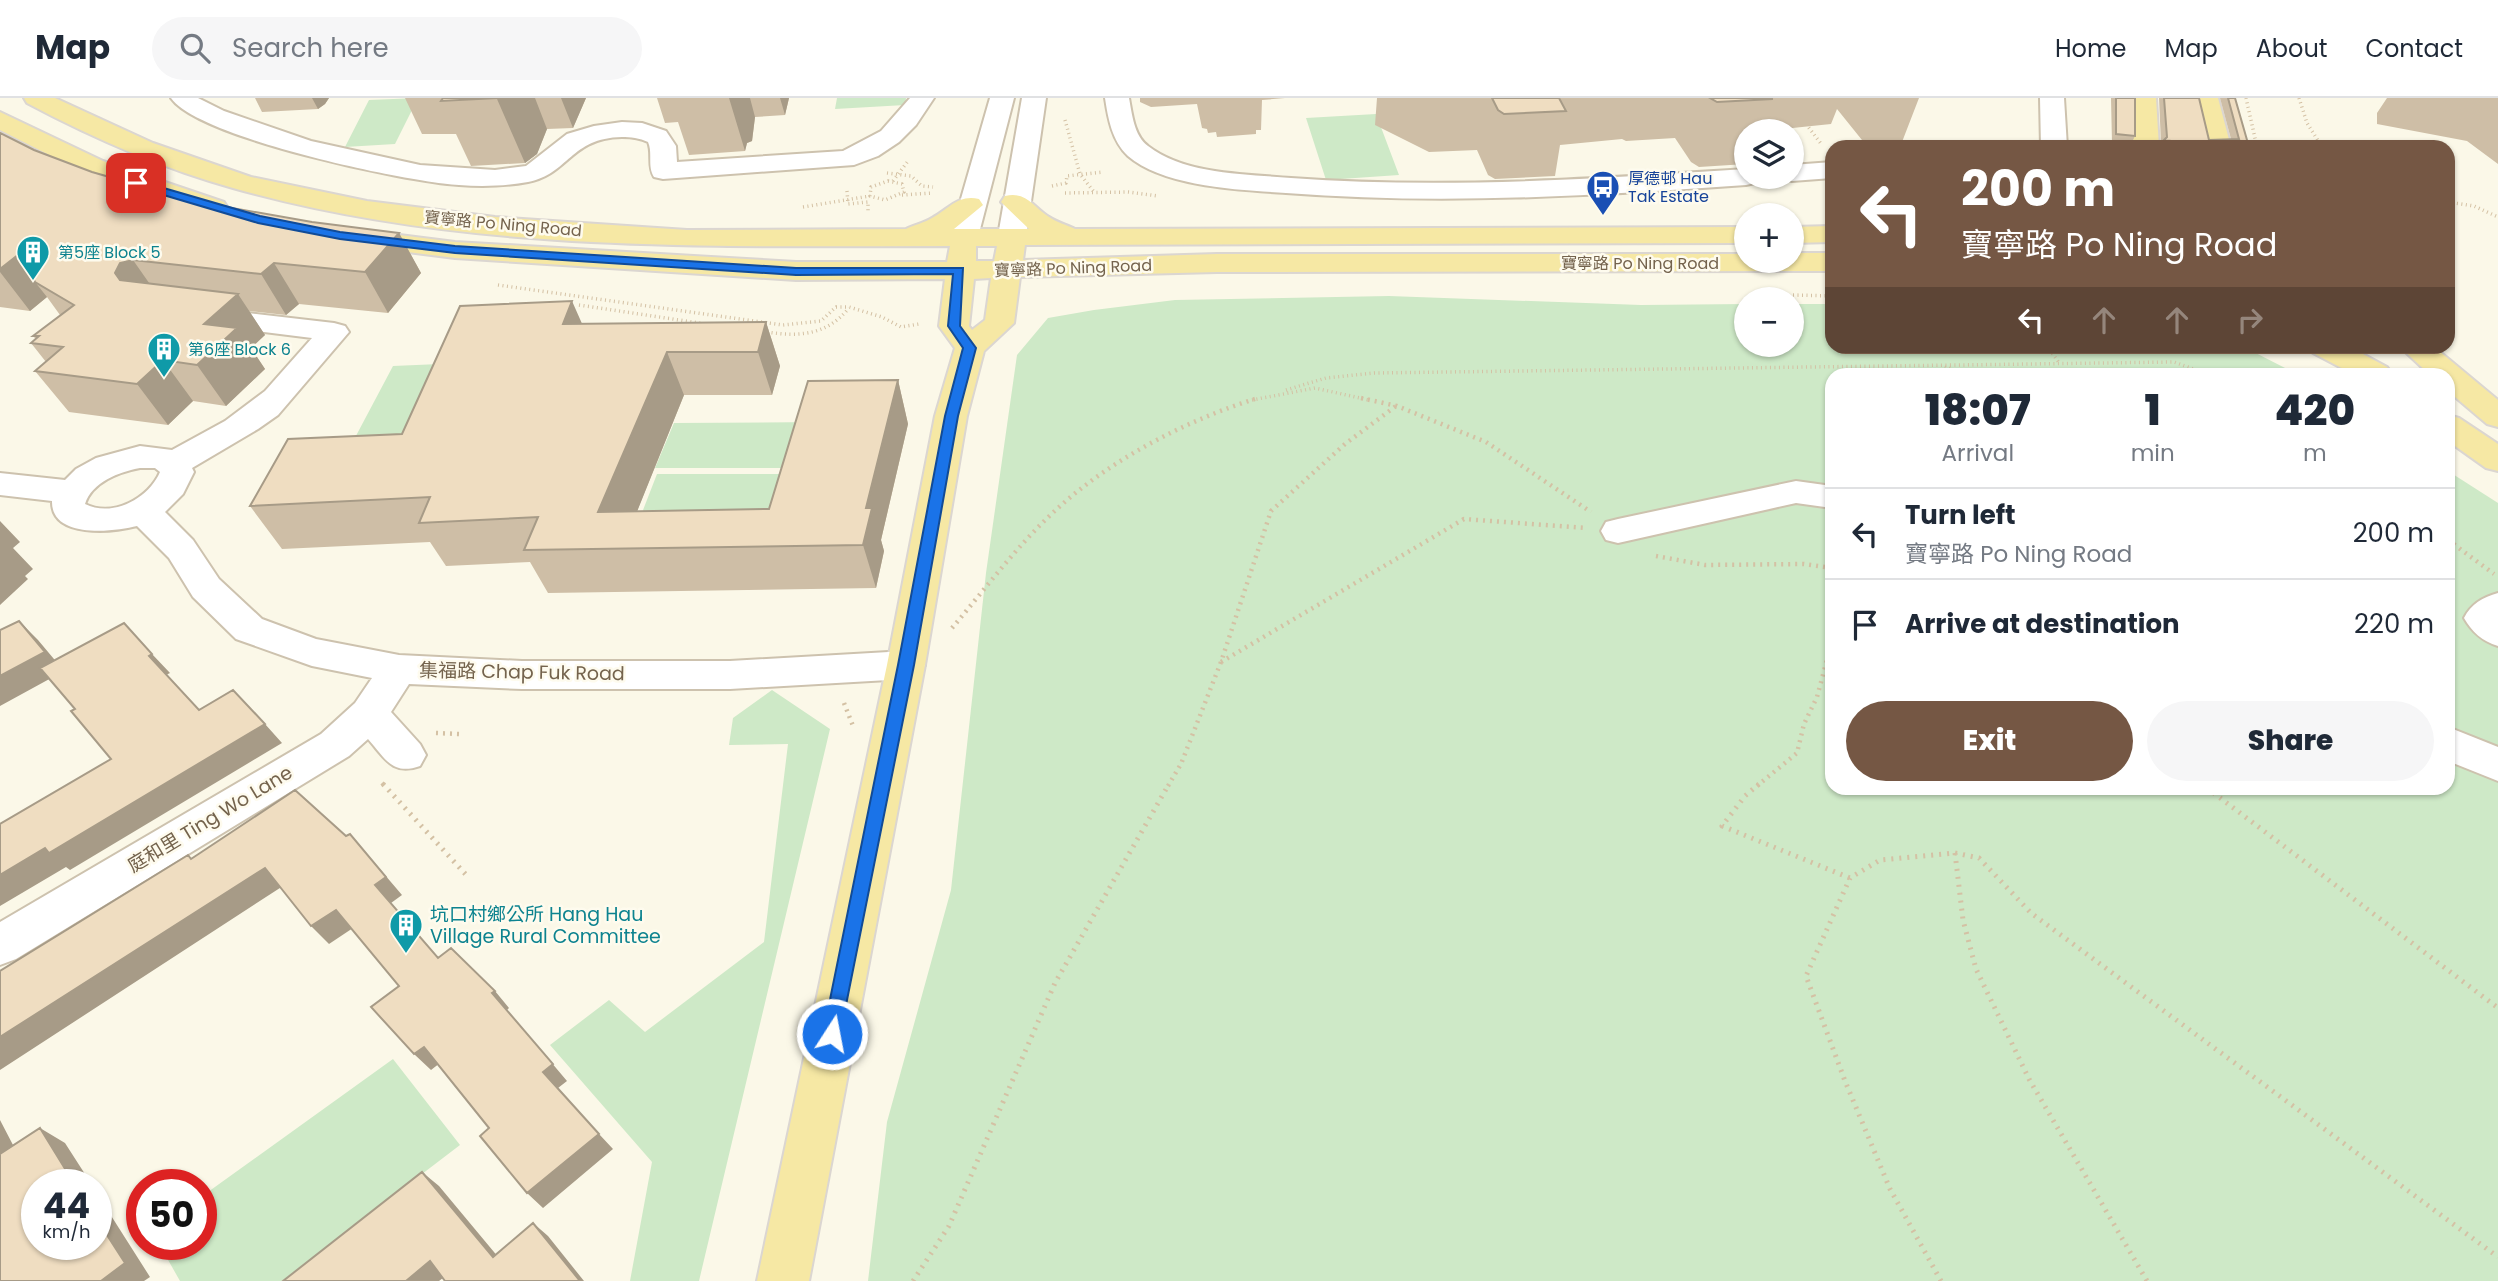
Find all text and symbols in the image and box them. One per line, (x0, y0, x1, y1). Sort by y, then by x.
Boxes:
search box (152, 17, 642, 80)
text: Map (35, 24, 110, 71)
icon: search (176, 29, 214, 67)
text: Search here (232, 30, 389, 66)
text: Home (2055, 32, 2127, 65)
text: Map (2165, 32, 2218, 65)
text: About (2256, 32, 2327, 65)
text: Contact (2365, 32, 2463, 65)
map controls (1734, 119, 1804, 357)
button: layers (1734, 119, 1804, 189)
pin (106, 153, 166, 213)
text: 200 m (1961, 155, 2115, 223)
icon: arrive (117, 164, 155, 202)
place label: 厚德邨 Hau Tak Estate (1628, 167, 1712, 208)
bus stop icon: 厚德邨 Hau Tak Estate (1584, 168, 1622, 217)
icon: left (1846, 168, 1937, 259)
button: + (1734, 203, 1804, 273)
street label: 寶寧路 Po Ning Road (423, 206, 583, 242)
text: 寶寧路 Po Ning Road (1961, 222, 2277, 267)
building icon: 第5座 Block 5 (14, 233, 52, 282)
place label: 第5座 Block 5 (58, 241, 161, 264)
street label: 寶寧路 Po Ning Road (1561, 252, 1719, 275)
street label: 寶寧路 Po Ning Road (994, 254, 1152, 282)
button: − (1734, 287, 1804, 357)
icon: left (2012, 301, 2050, 339)
icon: ahead (2085, 301, 2123, 339)
icon: ahead (2158, 301, 2196, 339)
icon: right (2231, 301, 2269, 339)
building icon: 第6座 Block 6 (145, 330, 183, 379)
place label: 第6座 Block 6 (188, 338, 291, 361)
text: 18:07 (1925, 381, 2031, 440)
text: 1 (2145, 381, 2161, 440)
text: 420 (2275, 381, 2355, 440)
text: Arrival (1942, 437, 2014, 469)
text: min (2131, 437, 2175, 469)
text: m (2303, 437, 2327, 469)
text: Turn left (1905, 497, 2016, 533)
icon: left (1846, 515, 1884, 553)
text: 200 m (2353, 515, 2434, 551)
text: 寶寧路 Po Ning Road (1905, 538, 2132, 570)
icon: arrive (1846, 606, 1884, 644)
text: Arrive at destination (1905, 606, 2180, 642)
text: 220 m (2354, 606, 2434, 642)
street label: 集福路 Chap Fuk Road (419, 657, 625, 687)
button: Exit (1846, 701, 2133, 781)
button: Share (2147, 701, 2434, 781)
street label: 庭和里 Ting Wo Lane (123, 759, 297, 879)
place label: 坑口村鄉公所 Hang Hau Village Rural Committee (430, 901, 661, 950)
building icon: 坑口村鄉公所 Hang Hau Village Rural Committee (387, 906, 425, 955)
position arrow (795, 997, 869, 1071)
speed limit sign: 50 (126, 1169, 217, 1260)
text: 44 (43, 1181, 90, 1230)
text: km/h (43, 1219, 90, 1244)

